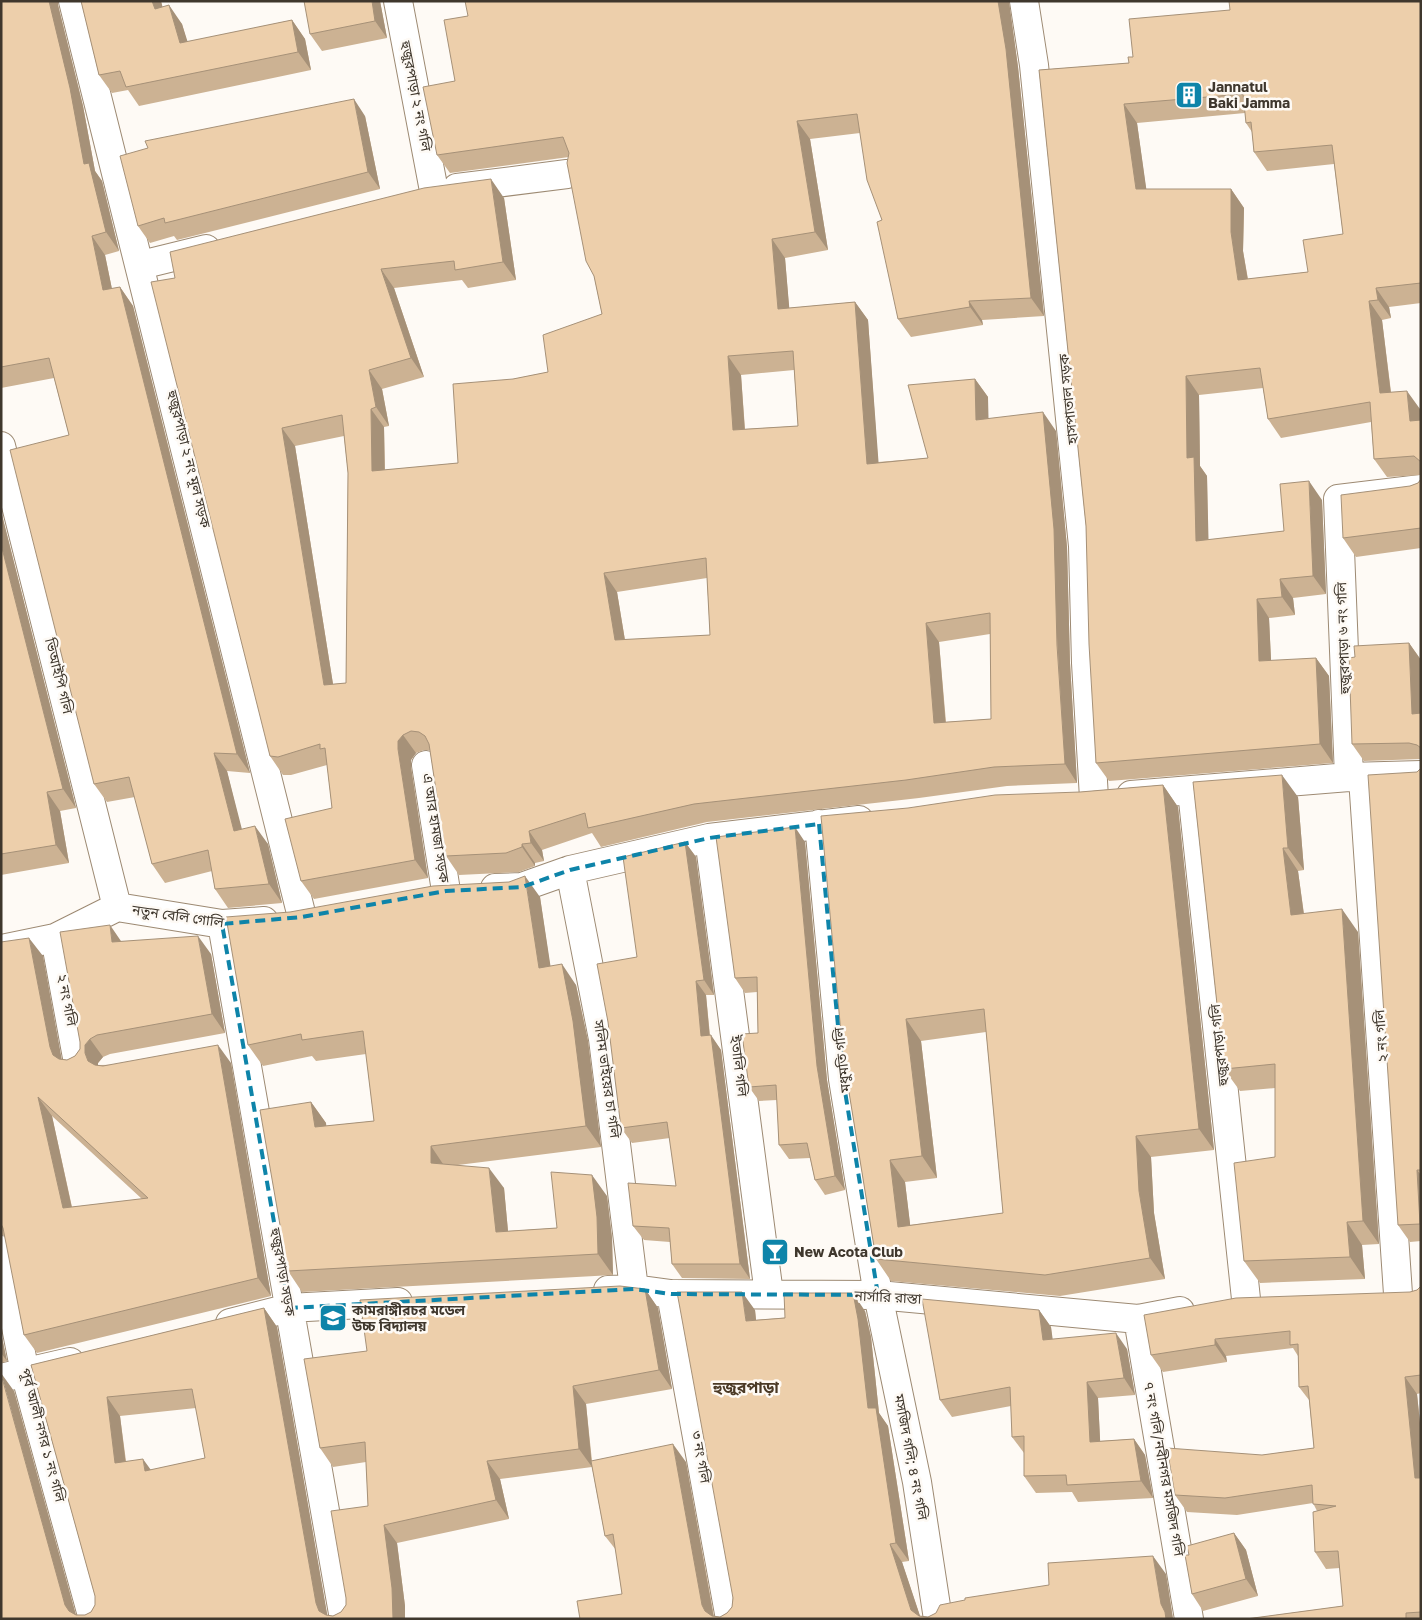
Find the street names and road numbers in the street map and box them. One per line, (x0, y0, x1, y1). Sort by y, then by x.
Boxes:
street label: হুজুরপাড়া ২ নং গলি (397, 38, 436, 153)
street label: হাসপাতাল সড়ক (1054, 352, 1081, 446)
street label: হুজুরপাড়া ২ নং মূল সড়ক (163, 387, 215, 530)
street label: হুজুরপাড়া ৬ নং গলি (1332, 581, 1353, 695)
street label: ভিআইপি গলি (42, 635, 77, 716)
street label: এ আর হামজা সড়ক (419, 772, 454, 885)
street label: নতুন বেলি গোলি (130, 901, 226, 932)
street label: ২ নং গলি (54, 972, 81, 1028)
street label: হুজুরপাড়া গলি (1206, 1003, 1231, 1088)
street label: ২ নং গলি (1370, 1008, 1391, 1063)
street label: সলিম ভাইয়ের চা গলি (591, 1018, 624, 1140)
street label: মধুমতি গলি (830, 1026, 854, 1095)
street label: ইতালি গলি (727, 1033, 752, 1098)
street label: হুজুরপাড়া সড়ক (267, 1226, 300, 1318)
street label: নার্সারি রাস্তা (853, 1286, 922, 1307)
street label: পূর্ব আলী নগর ১ নং গলি (16, 1366, 70, 1505)
street label: ৭ নং গলি/নবীনগর মসজিদ গলি (1141, 1380, 1188, 1558)
street label: মসজিদ গলি; ৪ নং গলি (891, 1392, 932, 1522)
street label: ৩ নং গলি (689, 1429, 715, 1485)

